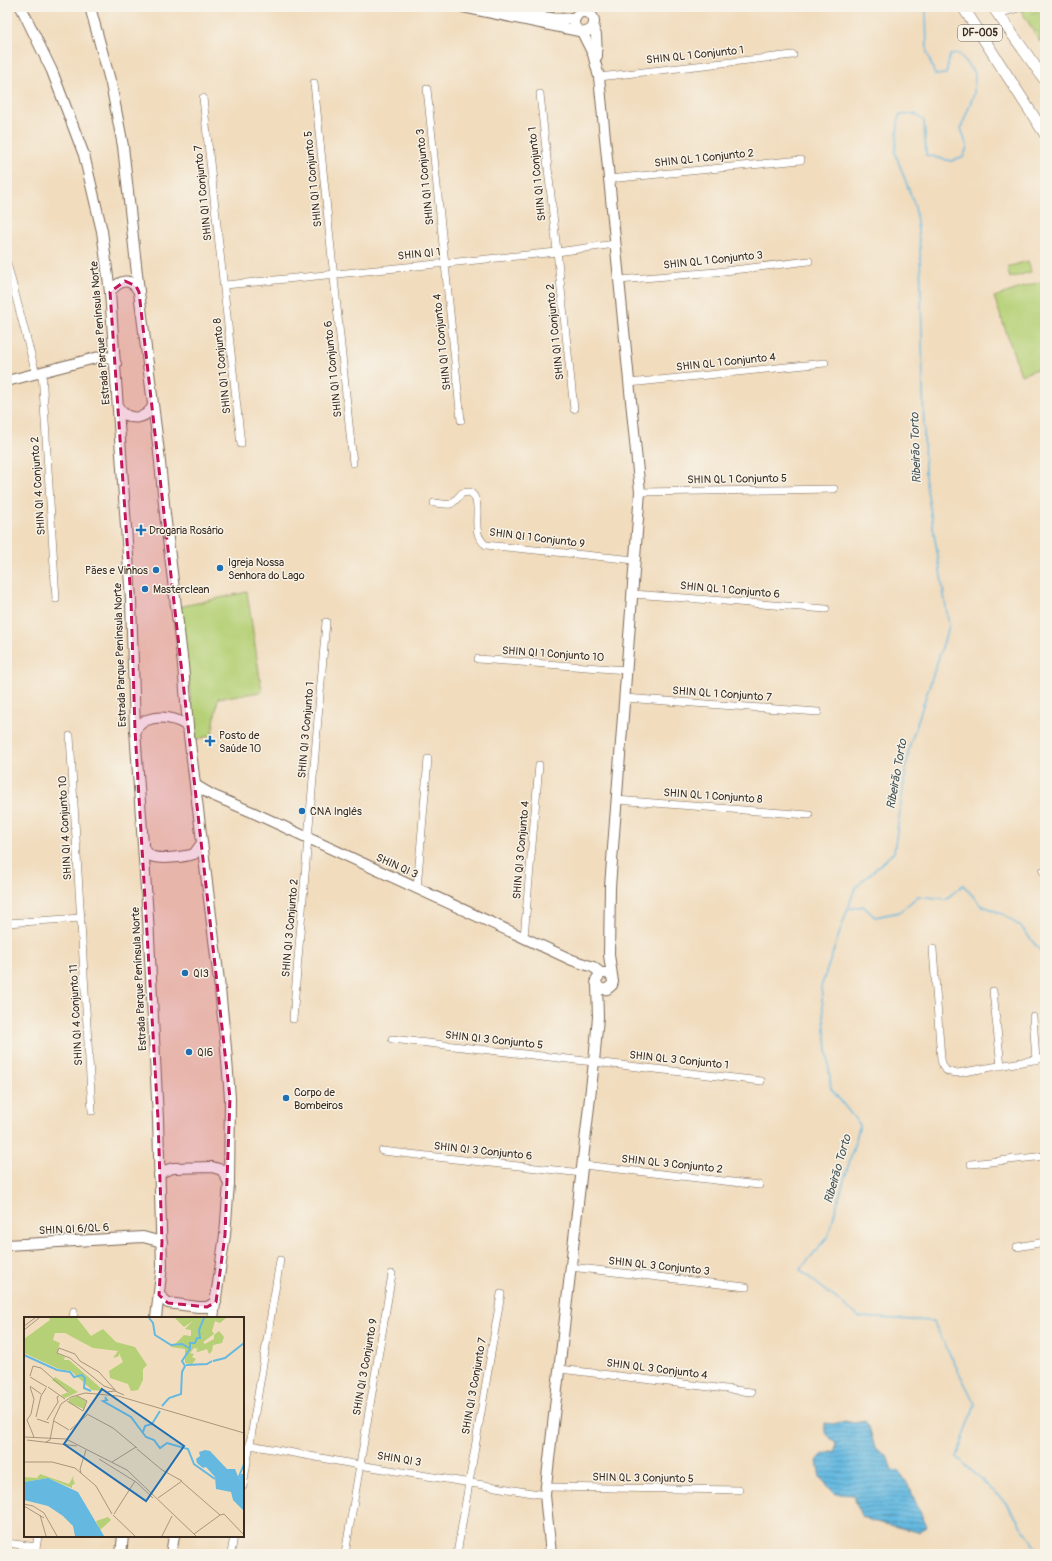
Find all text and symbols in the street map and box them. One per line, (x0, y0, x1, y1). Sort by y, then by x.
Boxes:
road number: DF-005 (958, 25, 1002, 41)
street label: SHIN QL 1 Conjunto 1 (646, 43, 744, 67)
street label: SHIN QI 1 Conjunto 1 (526, 126, 548, 222)
street label: SHIN QI 1 Conjunto 3 (413, 128, 437, 226)
street label: SHIN QI 1 Conjunto 5 (301, 130, 325, 228)
street label: SHIN QI 1 Conjunto 7 (191, 144, 215, 242)
street label: SHIN QL 1 Conjunto 2 (654, 146, 754, 170)
street label: SHIN QI 1 (397, 245, 441, 263)
street label: SHIN QL 1 Conjunto 3 (663, 248, 763, 272)
street label: Estrada Parque Península Norte (87, 260, 113, 405)
street label: SHIN QI 1 Conjunto 2 (543, 283, 567, 381)
street label: SHIN QI 1 Conjunto 4 (430, 292, 454, 391)
street label: SHIN QI 1 Conjunto 8 (210, 317, 233, 415)
street label: SHIN QI 1 Conjunto 6 (321, 320, 345, 418)
street label: SHIN QL 1 Conjunto 4 (676, 350, 777, 374)
water label: Ribeirão Torto (907, 411, 925, 484)
street label: SHIN QI 4 Conjunto 2 (28, 436, 48, 536)
street label: SHIN QL 1 Conjunto 5 (687, 472, 787, 486)
place label: Drogaria Rosário (149, 524, 224, 537)
marker: Drogaria Rosário (136, 525, 146, 535)
street label: SHIN QI 1 Conjunto 9 (488, 526, 586, 550)
place label: Igreja Nossa Senhora do Lago (228, 556, 305, 582)
marker: Igreja Nossa Senhora do Lago (215, 563, 225, 573)
place label: Pães e Vinhos (85, 564, 148, 577)
marker: Pães e Vinhos (151, 565, 161, 575)
street label: SHIN QL 1 Conjunto 6 (680, 579, 780, 601)
street label: Estrada Parque Península Norte (111, 582, 129, 727)
place label: Masterclean (153, 583, 209, 596)
marker: Masterclean (140, 584, 150, 594)
street label: SHIN QI 1 Conjunto 10 (501, 644, 605, 664)
street label: SHIN QI 3 Conjunto 1 (295, 681, 317, 779)
street label: SHIN QL 1 Conjunto 7 (672, 684, 772, 704)
place label: Posto de Saúde 10 (219, 729, 261, 755)
marker: Posto de Saúde 10 (204, 735, 216, 747)
water label: Ribeirão Torto (883, 736, 911, 810)
street label: SHIN QI 4 Conjunto 10 (56, 775, 74, 881)
street label: SHIN QL 1 Conjunto 8 (663, 786, 763, 806)
street label: SHIN QI 3 Conjunto 4 (510, 800, 532, 900)
place label: CNA Inglês (310, 805, 362, 818)
marker: CNA Inglês (297, 806, 307, 816)
street label: SHIN QI 3 (374, 851, 420, 881)
street label: SHIN QI 3 Conjunto 2 (279, 878, 301, 978)
street label: Estrada Parque Península Norte (129, 906, 149, 1051)
street label: SHIN QI 4 Conjunto 11 (67, 964, 85, 1066)
place label: QI3 (193, 967, 209, 980)
marker: QI3 (180, 968, 190, 978)
street label: SHIN QI 3 Conjunto 5 (444, 1028, 544, 1052)
place label: QI6 (197, 1046, 213, 1059)
marker: QI6 (184, 1047, 194, 1057)
street label: SHIN QL 3 Conjunto 1 (629, 1048, 729, 1072)
place label: Corpo de Bombeiros (294, 1086, 343, 1112)
marker: Corpo de Bombeiros (281, 1093, 291, 1103)
water label: Ribeirão Torto (821, 1131, 855, 1205)
street label: SHIN QI 3 Conjunto 6 (433, 1139, 533, 1163)
street label: SHIN QL 3 Conjunto 2 (621, 1152, 723, 1176)
street label: SHIN QI 6/QL 6 (38, 1221, 110, 1237)
street label: SHIN QL 3 Conjunto 3 (608, 1254, 710, 1278)
inset map (24, 1317, 244, 1537)
street label: SHIN QI 3 Conjunto 9 (350, 1317, 380, 1416)
street label: SHIN QI 3 Conjunto 7 (459, 1336, 489, 1436)
street label: SHIN QL 3 Conjunto 4 (606, 1356, 709, 1382)
street label: SHIN QI 3 (376, 1449, 422, 1469)
street label: SHIN QL 3 Conjunto 5 (592, 1471, 694, 1485)

